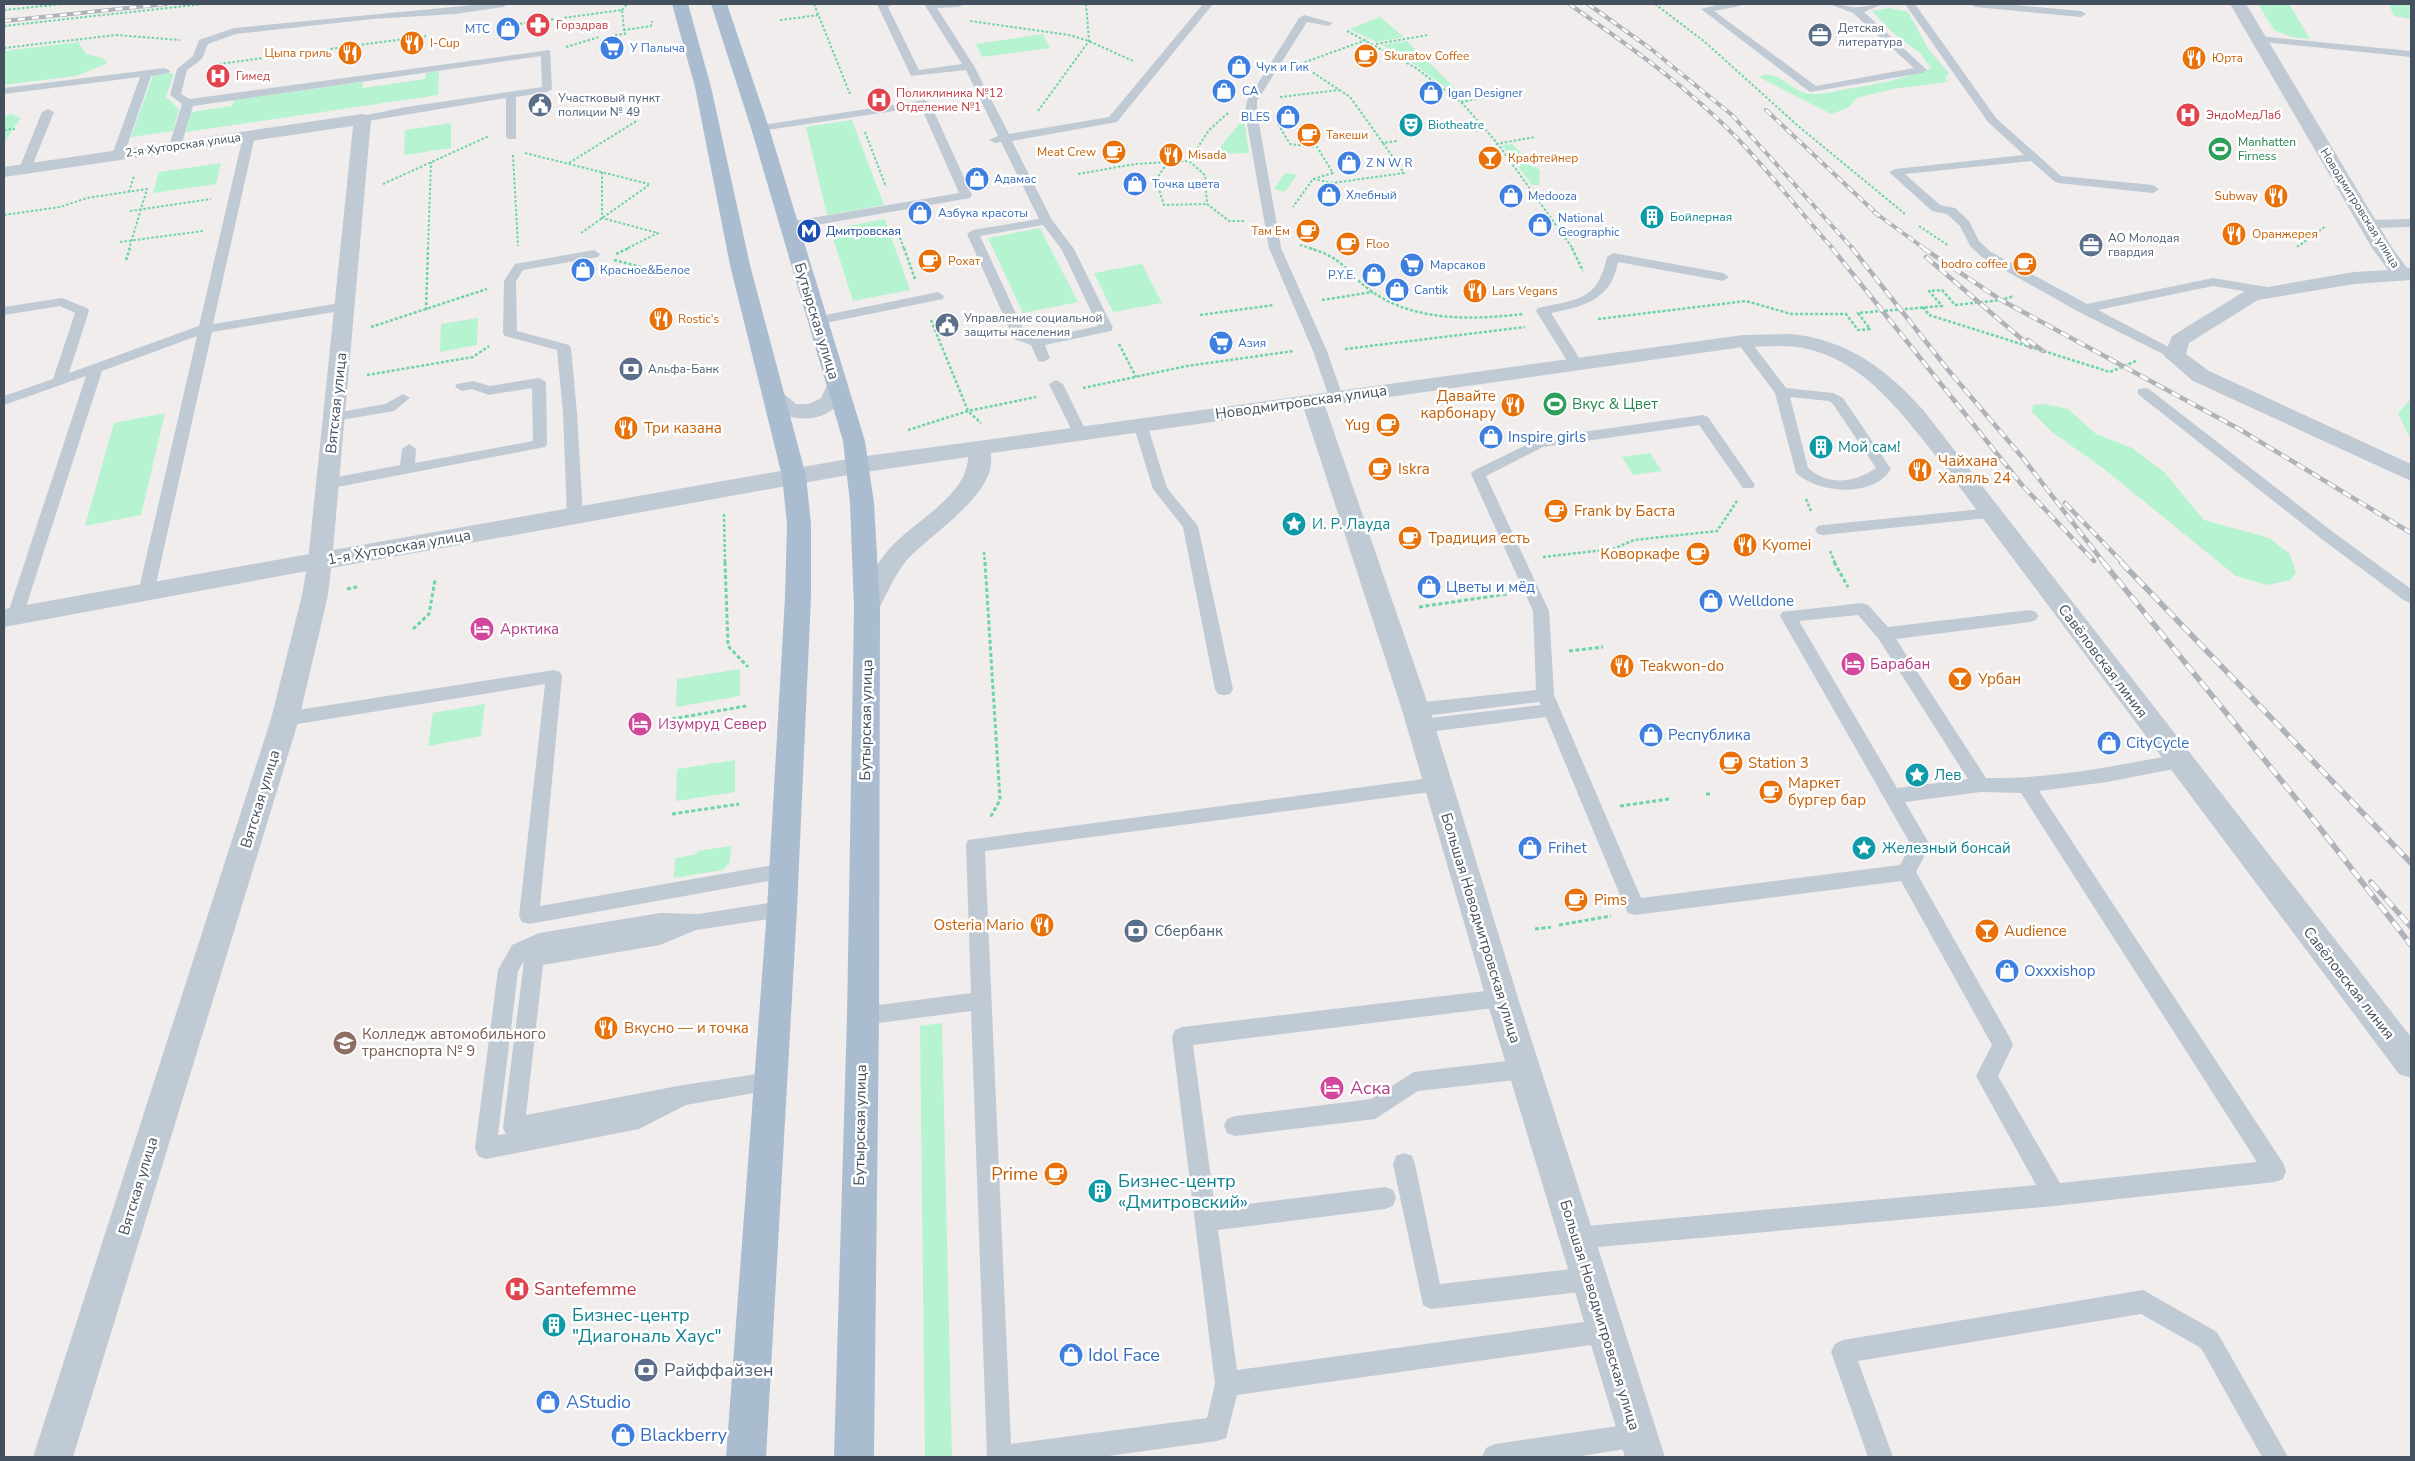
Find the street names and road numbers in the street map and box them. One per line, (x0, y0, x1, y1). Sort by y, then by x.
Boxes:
street label: 2-я Хуторская улица (124, 129, 242, 161)
street label: Новодмитровская улица (2316, 145, 2404, 271)
street label: Бутырская улица (790, 260, 844, 382)
street label: Вятская улица (321, 351, 351, 455)
street label: Новодмитровская улица (1214, 380, 1388, 424)
street label: 1-я Хуторская улица (326, 525, 472, 569)
street label: Савёловская линия (2054, 600, 2152, 722)
street label: Бутырская улица (855, 659, 877, 781)
street label: Вятская улица (236, 747, 284, 851)
street label: Большая Новодмитровская улица (1436, 810, 1526, 1046)
street label: Савёловская линия (2299, 923, 2399, 1043)
street label: Бутырская улица (849, 1064, 871, 1186)
street label: Вятская улица (114, 1134, 162, 1238)
street label: Большая Новодмитровская улица (1555, 1197, 1645, 1433)

